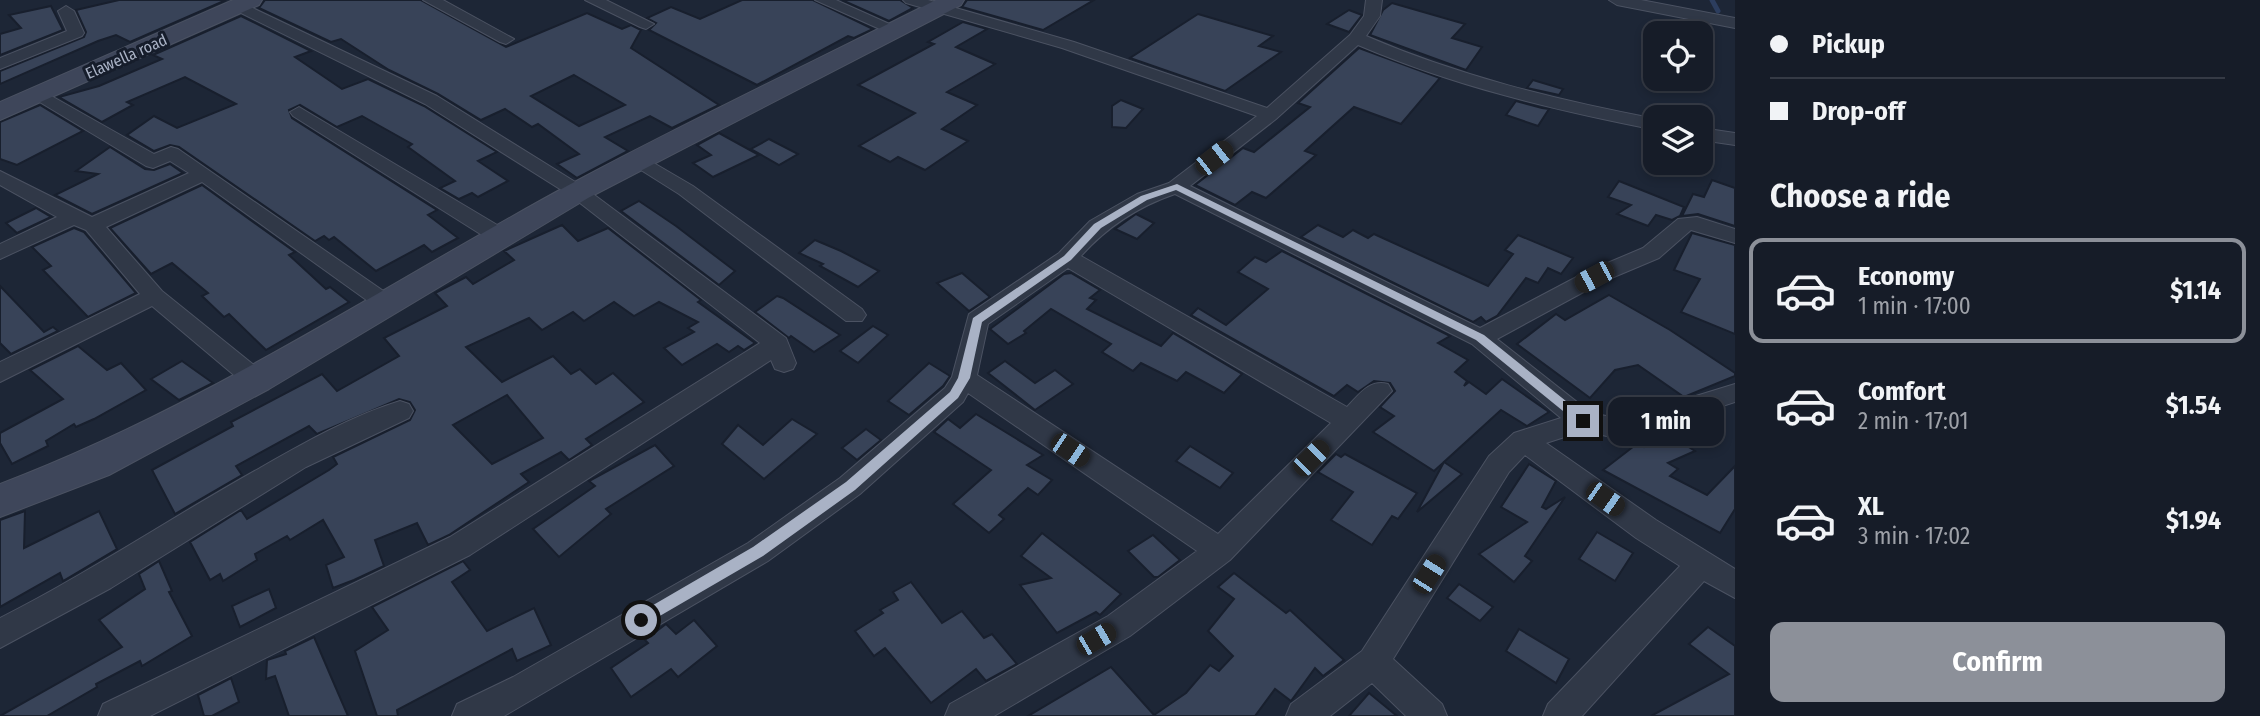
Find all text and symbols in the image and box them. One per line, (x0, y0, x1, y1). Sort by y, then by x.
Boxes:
map controls (1643, 21, 1713, 175)
button: locate (1643, 21, 1713, 91)
text: Pickup (1812, 29, 1885, 60)
street label: Elawella road (82, 30, 170, 83)
text: Drop-off (1812, 96, 1905, 127)
button: layers (1643, 105, 1713, 175)
car (1191, 137, 1238, 179)
text: Choose a ride (1770, 177, 1951, 215)
car (1571, 258, 1618, 296)
icon: car (1774, 259, 1837, 322)
text: Economy (1858, 261, 1954, 292)
text: $1.14 (2170, 275, 2221, 306)
text: 1 min · 17:00 (1858, 292, 1971, 320)
icon: car (1774, 374, 1837, 437)
text: Comfort (1858, 376, 1946, 407)
text: $1.54 (2166, 390, 2221, 421)
callout: 1 min (1608, 396, 1723, 446)
route end (1567, 405, 1599, 437)
text: 1 min (1641, 407, 1691, 435)
text: 2 min · 17:01 (1858, 407, 1968, 435)
car (1047, 430, 1094, 470)
car (1289, 436, 1334, 480)
car (1582, 478, 1629, 520)
icon: car (1774, 489, 1837, 552)
text: XL (1858, 491, 1884, 522)
text: $1.94 (2166, 505, 2221, 536)
text: 3 min · 17:02 (1858, 522, 1970, 550)
car (1409, 551, 1450, 597)
route start (625, 604, 657, 636)
car (1073, 619, 1120, 659)
button: Confirm (1770, 622, 2225, 702)

